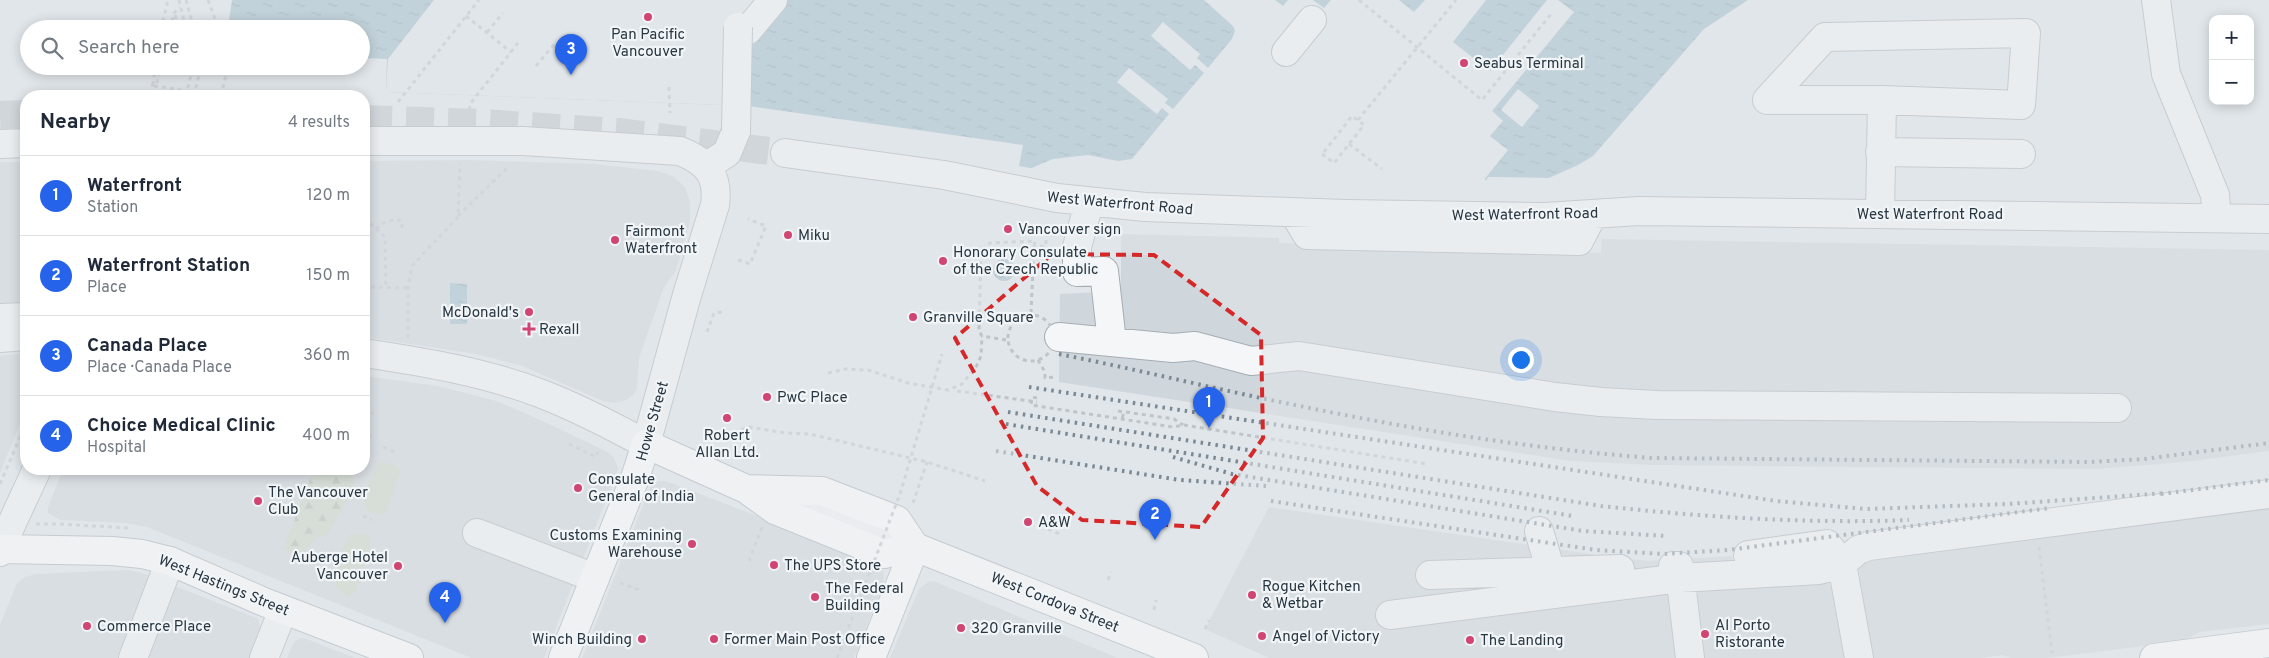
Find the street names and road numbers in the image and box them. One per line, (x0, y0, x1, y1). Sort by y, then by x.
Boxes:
street label: West Waterfront Road (1046, 189, 1194, 220)
street label: West Waterfront Road (1452, 205, 1598, 226)
street label: West Waterfront Road (1857, 206, 2003, 225)
street label: Howe Street (633, 379, 674, 464)
street label: West Hastings Street (155, 551, 292, 621)
street label: West Cordova Street (988, 569, 1121, 638)

